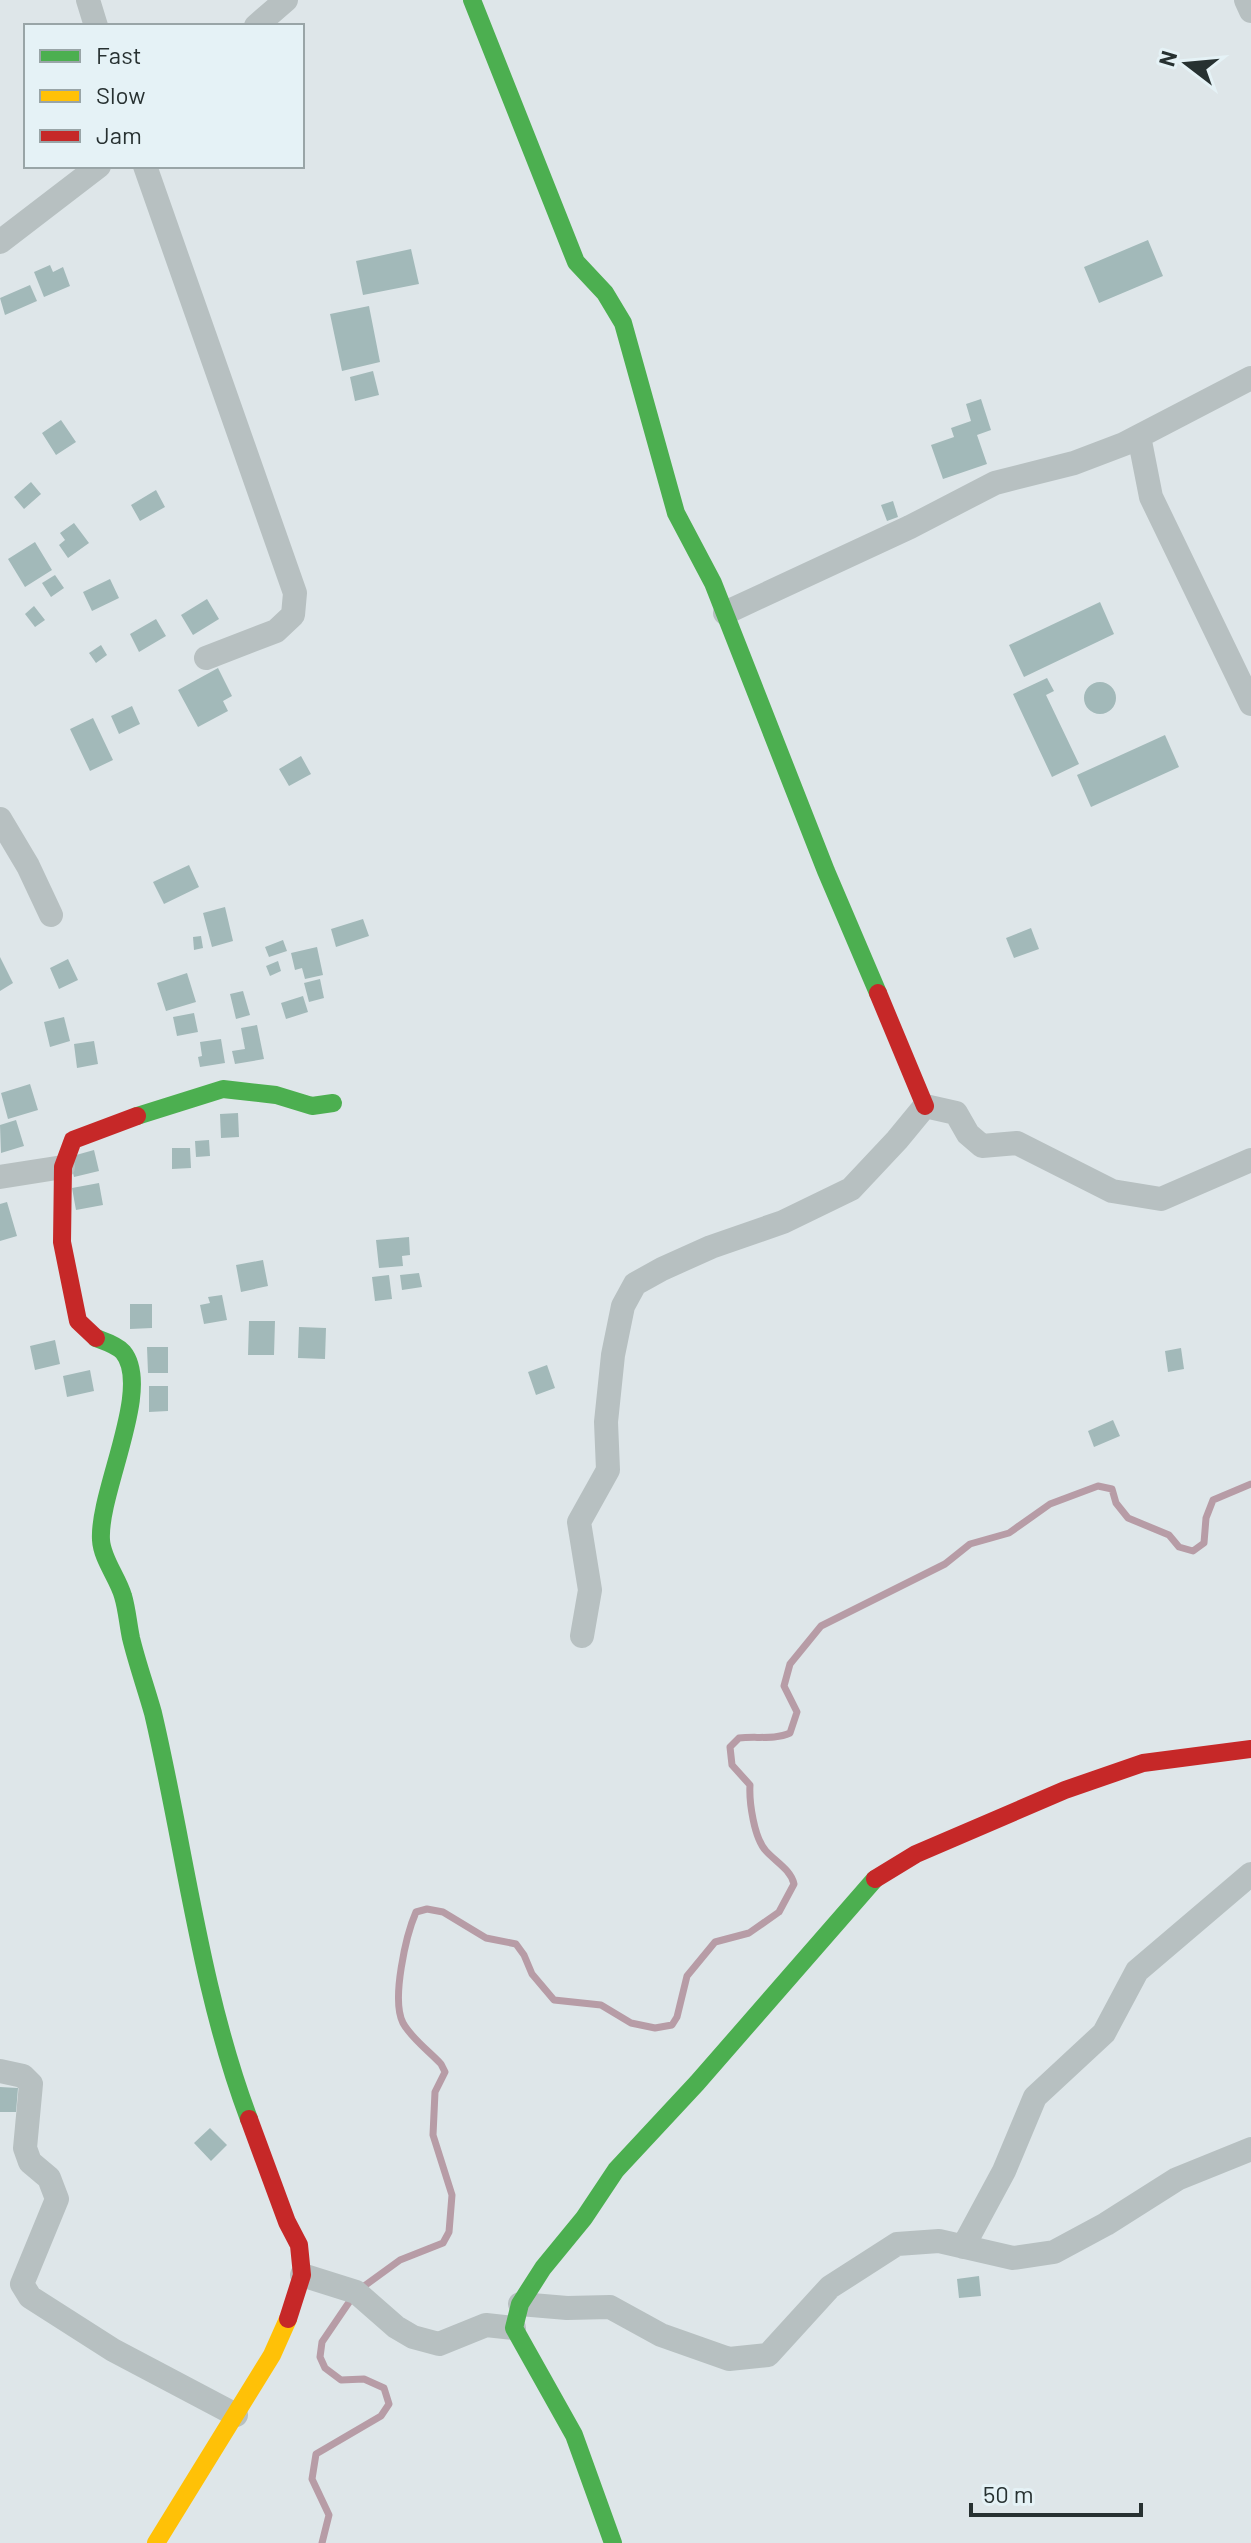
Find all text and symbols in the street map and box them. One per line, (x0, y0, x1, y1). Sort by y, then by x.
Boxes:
legend (24, 24, 304, 168)
north arrow (1147, 24, 1227, 104)
text: Fast (96, 40, 141, 69)
text: N (1152, 48, 1181, 69)
text: Slow (96, 80, 145, 109)
text: Jam (96, 120, 142, 149)
scale bar (971, 2467, 1141, 2517)
text: 50 m (983, 2479, 1034, 2508)

